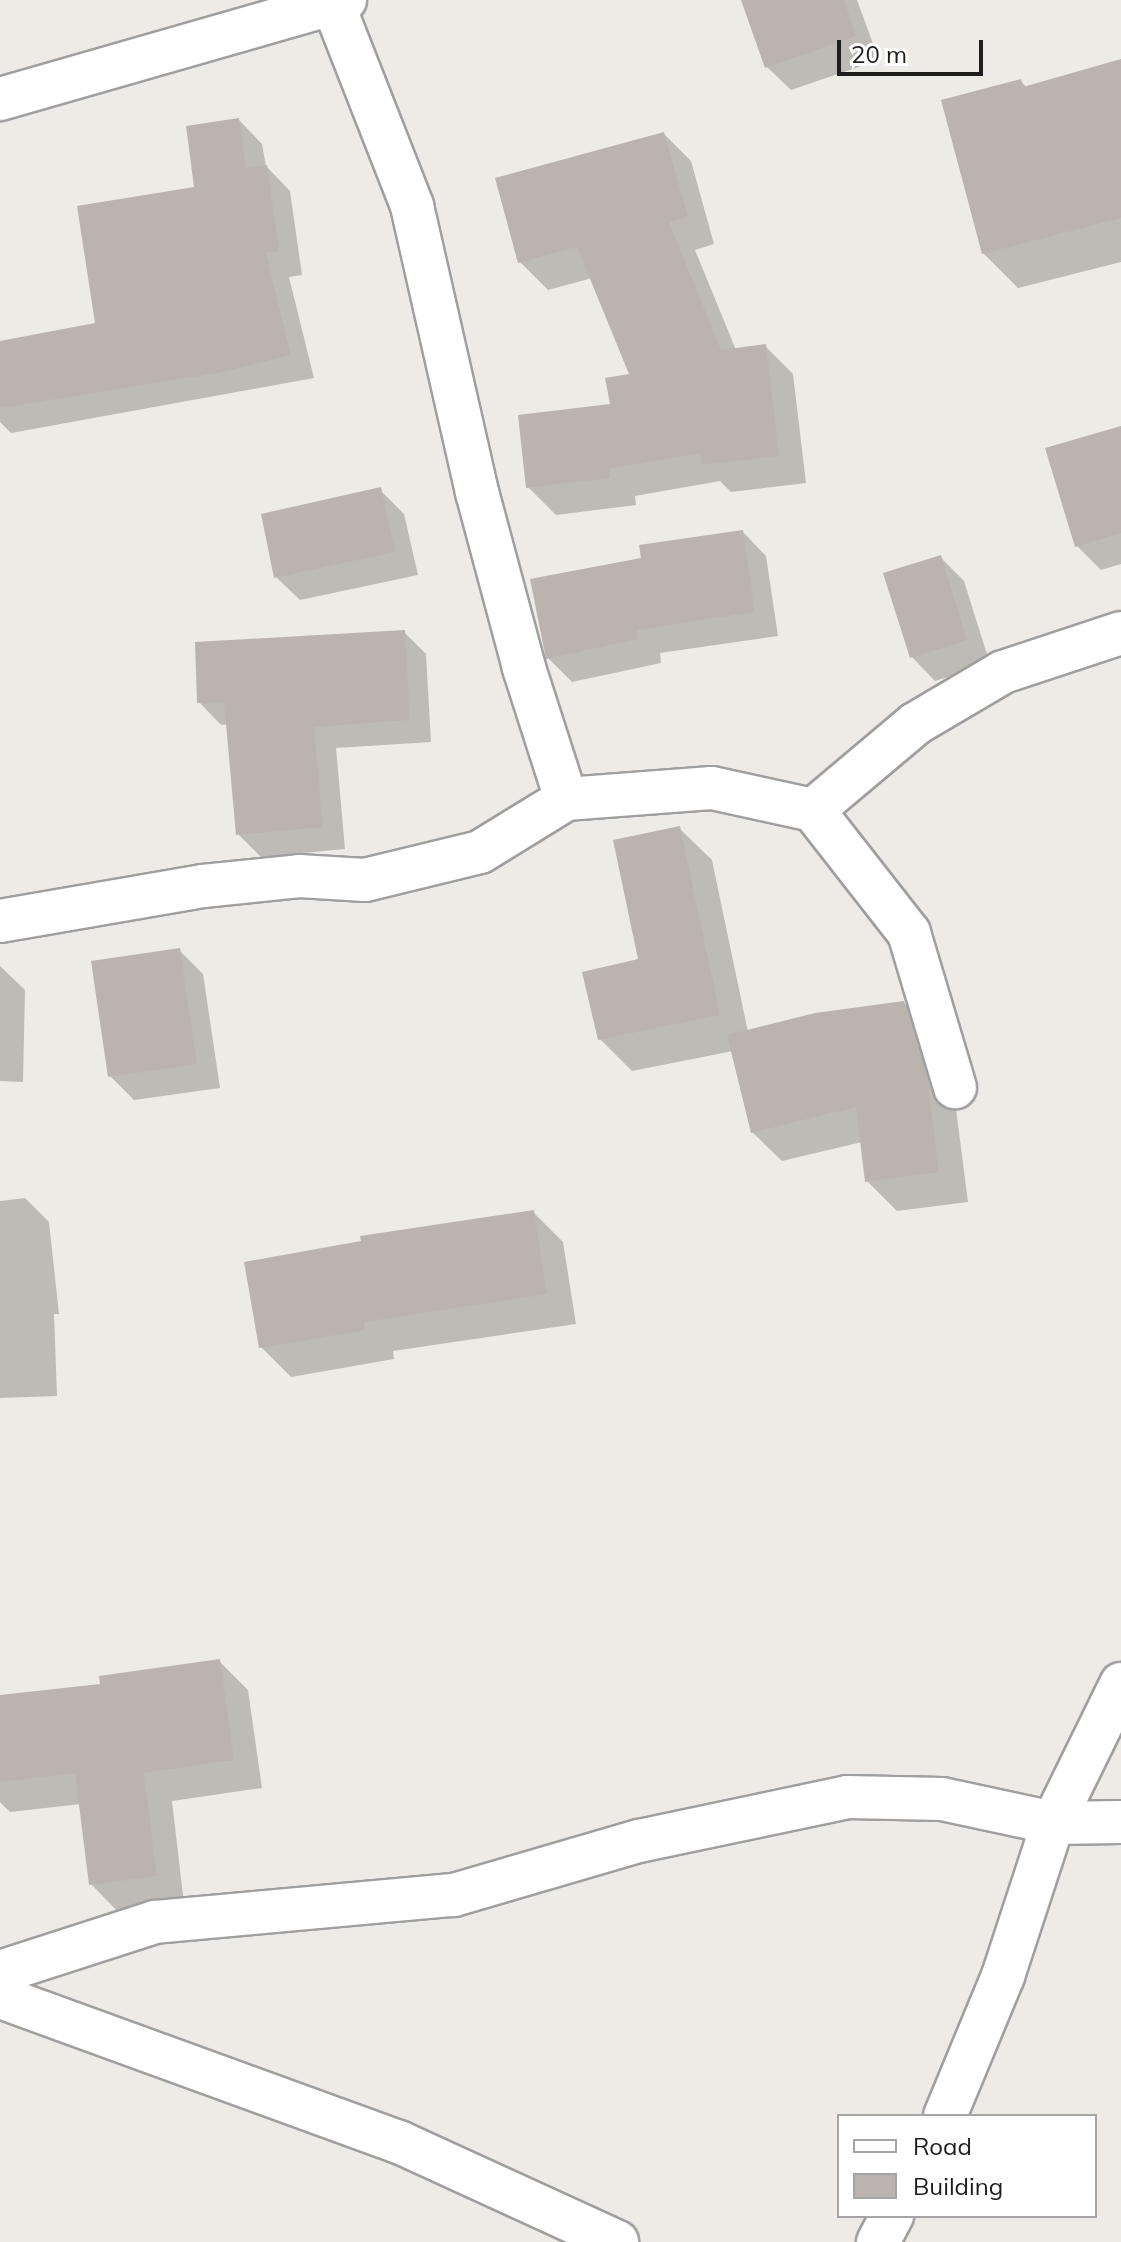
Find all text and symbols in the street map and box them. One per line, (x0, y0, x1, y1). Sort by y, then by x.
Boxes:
scale bar (841, 24, 987, 74)
text: 20 m (851, 39, 907, 69)
legend (837, 2114, 1097, 2218)
text: Road (913, 2131, 972, 2161)
text: Building (913, 2171, 1003, 2201)

